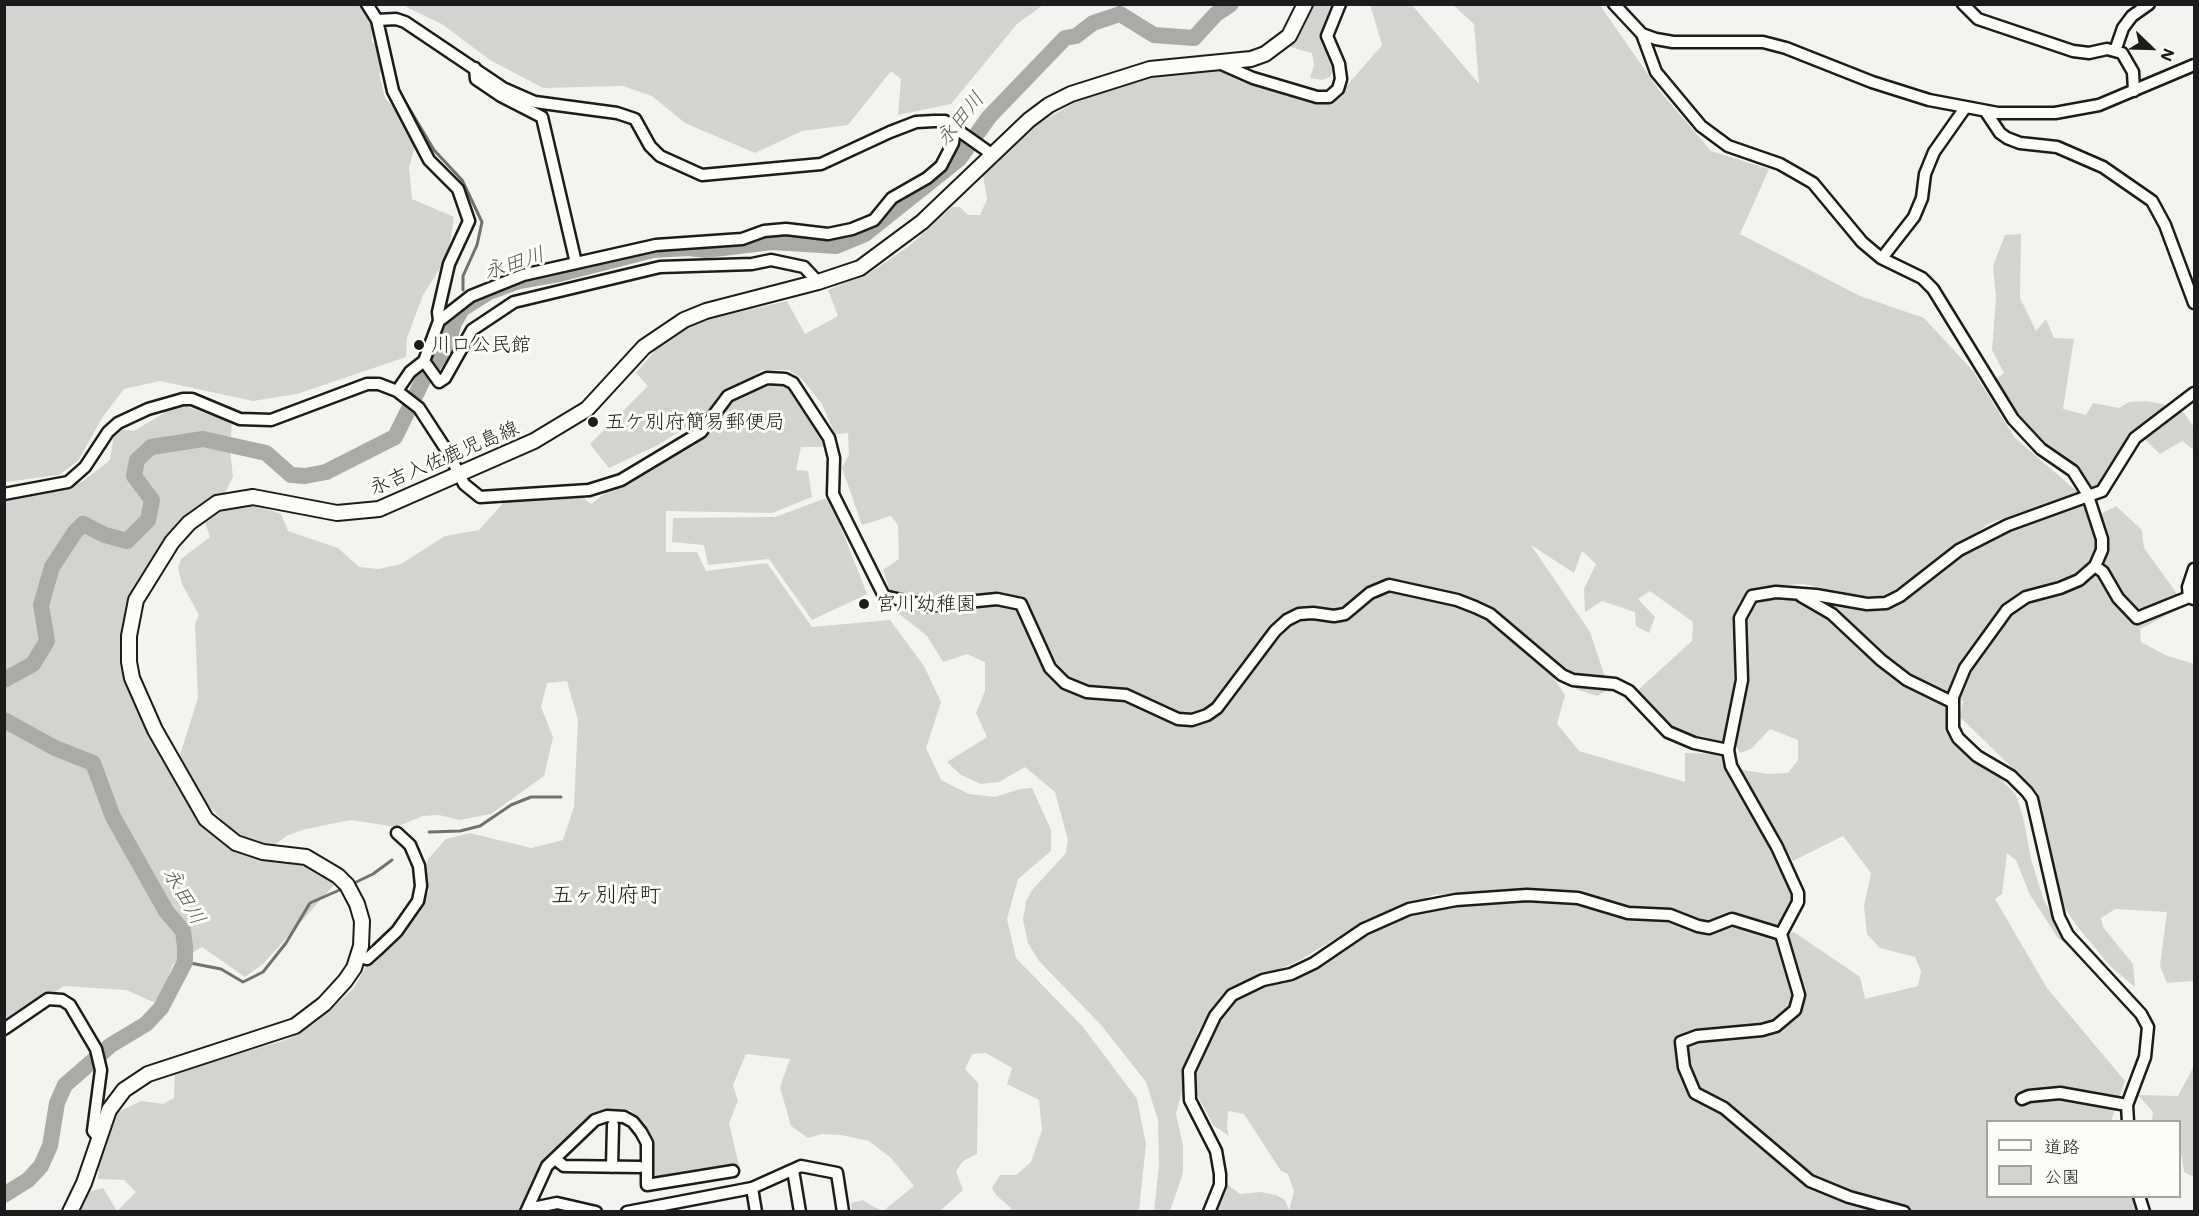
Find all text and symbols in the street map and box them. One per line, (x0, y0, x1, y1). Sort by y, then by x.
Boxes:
north arrow (2121, 18, 2181, 78)
text: N (2156, 46, 2180, 65)
water label: 永田川 (930, 87, 990, 151)
water label: 永田川 (480, 241, 548, 285)
place label: 川口公民館 (431, 333, 531, 357)
marker: 川口公民館 (412, 338, 426, 352)
place label: 五ケ別府簡易郵便局 (605, 410, 785, 434)
marker: 五ケ別府簡易郵便局 (586, 415, 600, 429)
street label: 永吉入佐鹿児島線 (366, 416, 522, 500)
place label: 宮川幼稚園 (876, 592, 976, 616)
marker: 宮川幼稚園 (857, 597, 871, 611)
water label: 永田川 (157, 862, 211, 930)
district label: 五ヶ別府町 (551, 882, 661, 908)
legend (1986, 1120, 2181, 1198)
text: 道路 (2044, 1134, 2080, 1158)
text: 公園 (2044, 1164, 2080, 1188)

